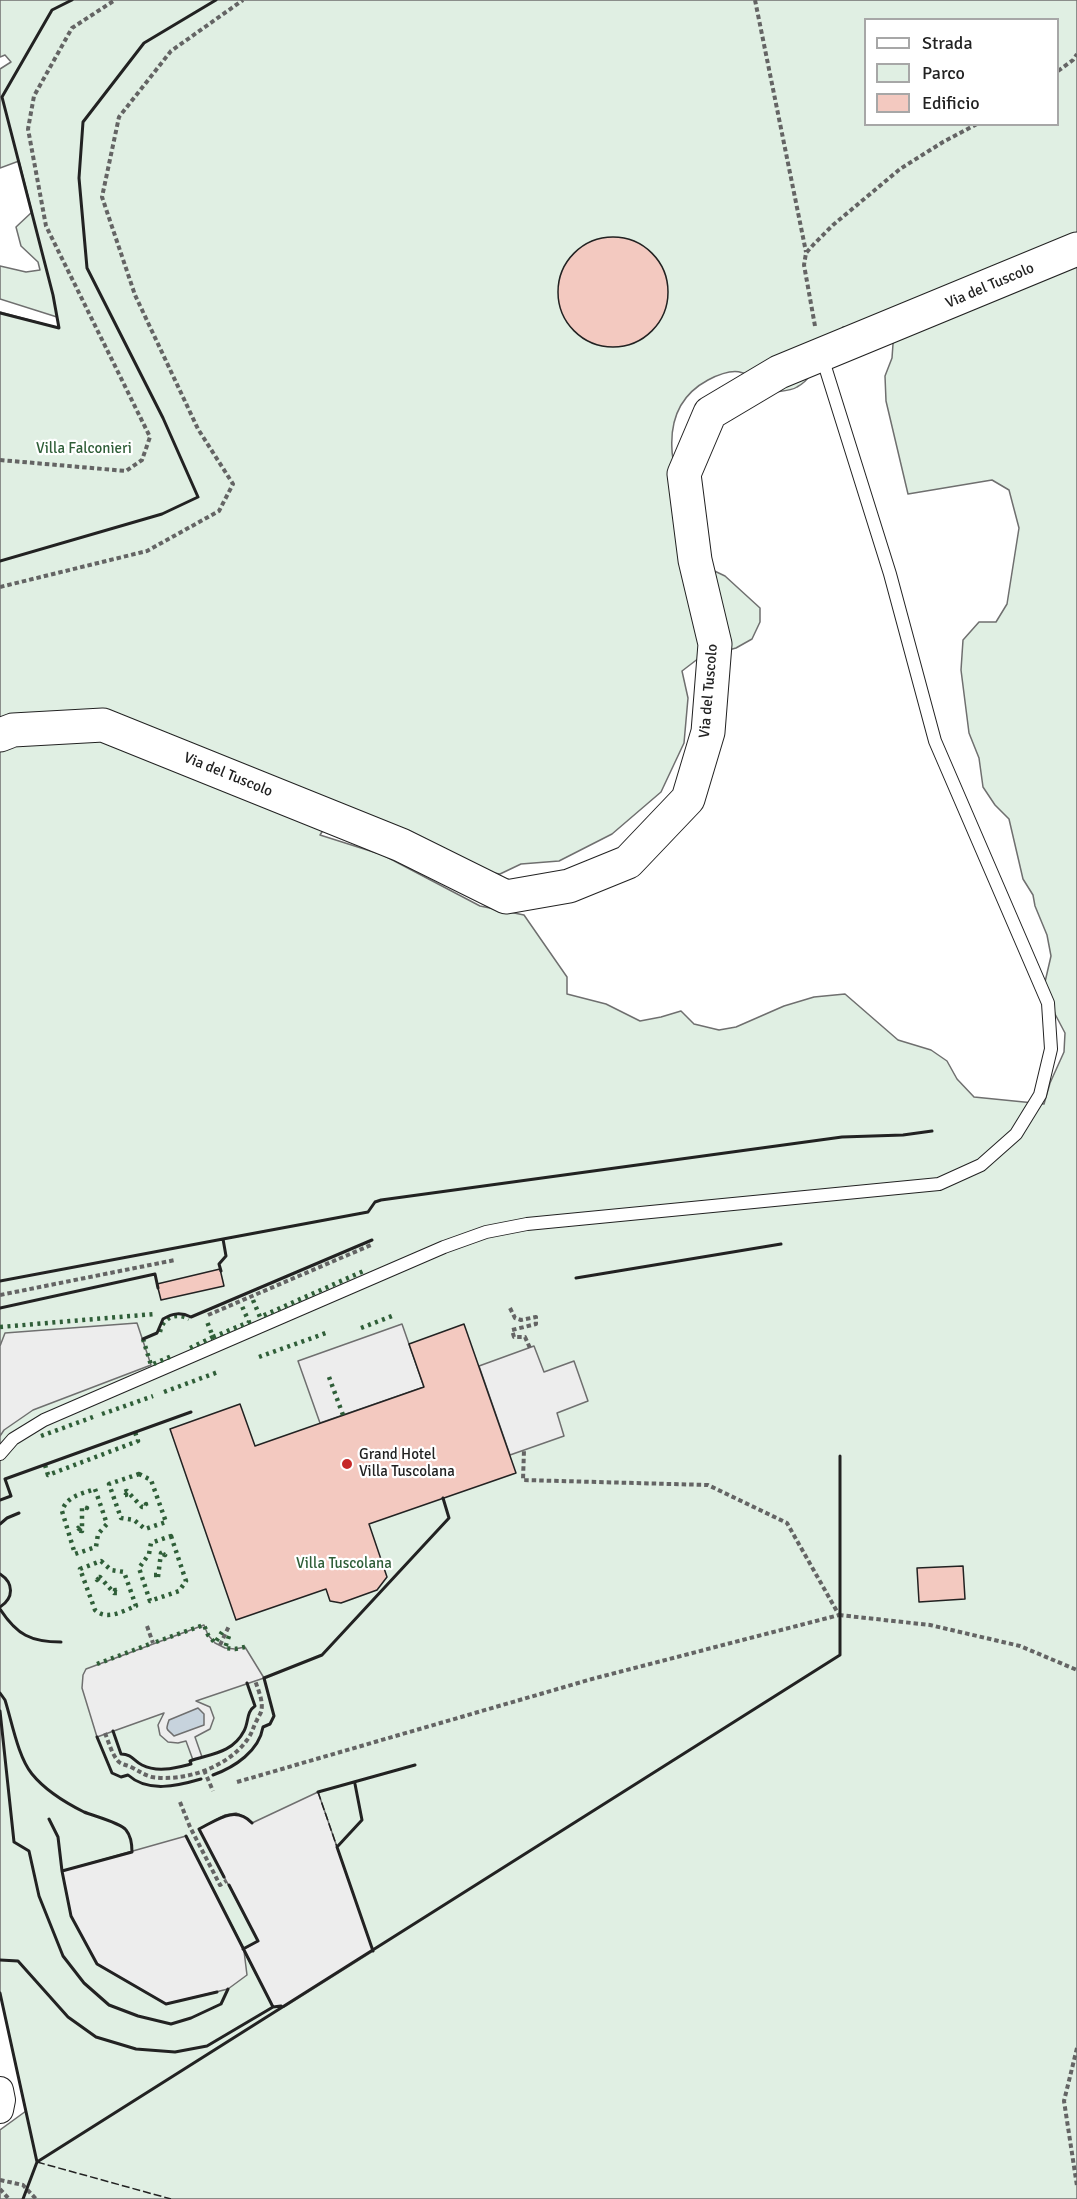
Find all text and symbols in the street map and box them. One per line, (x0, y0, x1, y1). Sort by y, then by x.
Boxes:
legend (864, 18, 1059, 126)
text: Strada (922, 32, 973, 54)
text: Parco (922, 62, 965, 84)
text: Edificio (922, 92, 980, 114)
street label: Via del Tuscolo (943, 259, 1037, 313)
park label: Villa Falconieri (36, 440, 132, 458)
street label: Via del Tuscolo (696, 643, 722, 739)
street label: Via del Tuscolo (181, 749, 275, 801)
place label: Grand Hotel Villa Tuscolana (359, 1446, 455, 1481)
marker: Grand Hotel Villa Tuscolana (340, 1457, 354, 1471)
park label: Villa Tuscolana (296, 1555, 392, 1573)

